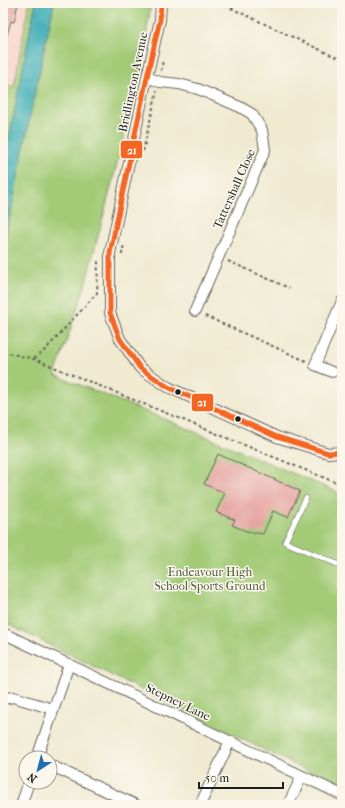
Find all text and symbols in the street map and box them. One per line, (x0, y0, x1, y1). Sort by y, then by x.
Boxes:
street label: Bridlington Avenue (116, 31, 150, 133)
line badge: 21 (120, 140, 143, 159)
text: 21 (127, 144, 137, 157)
street label: Tattershall Close (210, 147, 258, 231)
unlabelled marker (173, 387, 183, 397)
line badge: 21 (191, 393, 214, 412)
text: 21 (197, 396, 207, 409)
unlabelled marker (233, 414, 243, 424)
park label: Endeavour High School Sports Ground (155, 565, 266, 593)
street label: Stepney Lane (143, 680, 213, 724)
north arrow (18, 750, 58, 790)
scale bar (199, 764, 283, 790)
text: N (25, 770, 40, 785)
text: 50 m (205, 771, 229, 785)

